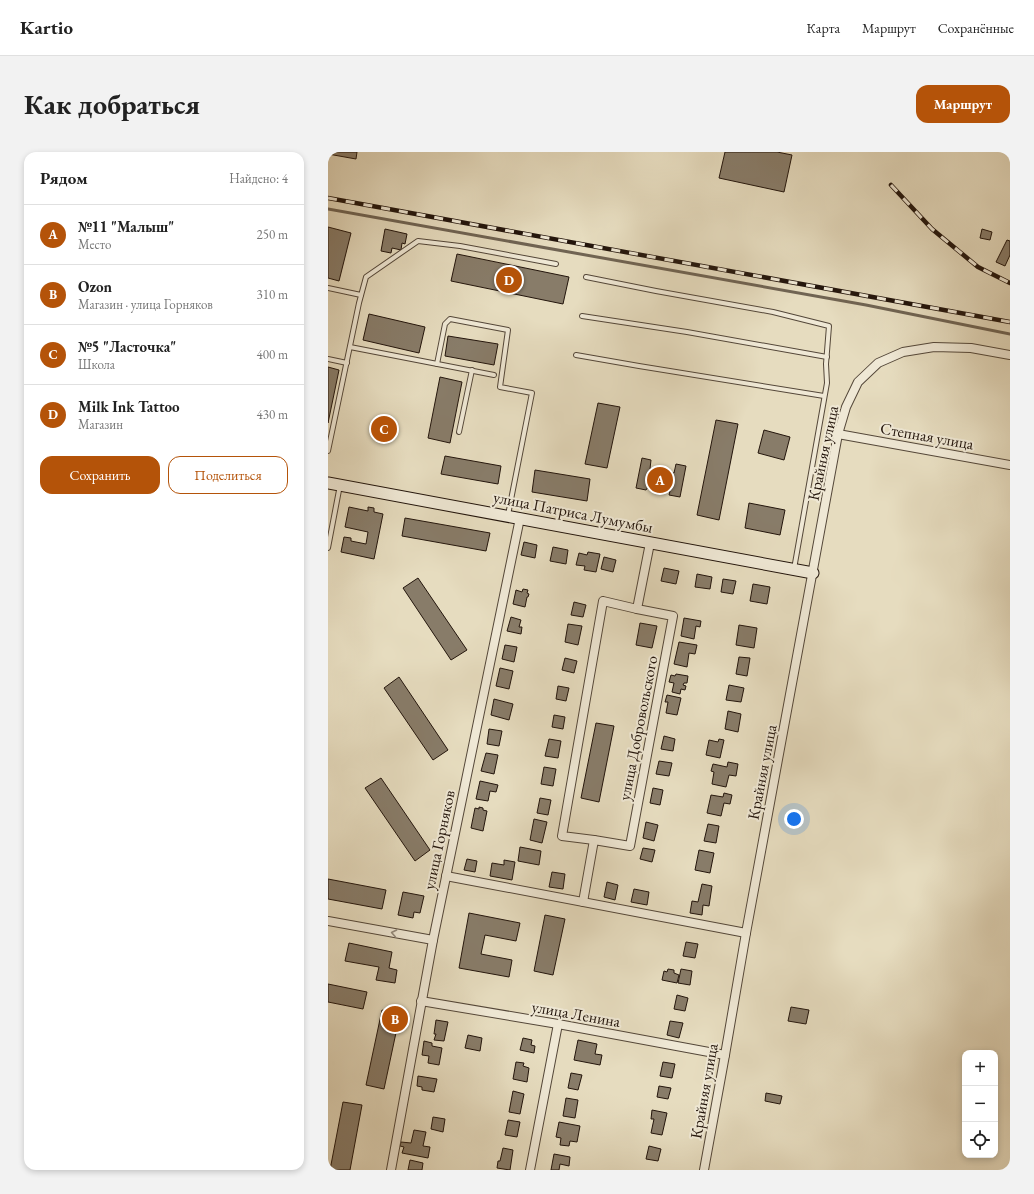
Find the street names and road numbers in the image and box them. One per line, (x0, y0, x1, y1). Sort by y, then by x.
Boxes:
street label: Крайняя улица (803, 403, 843, 502)
street label: Степная улица (879, 417, 976, 455)
street label: улица Патриса Лумумбы (491, 486, 655, 538)
street label: улица Добровольского (614, 654, 662, 802)
street label: Крайняя улица (742, 722, 782, 821)
street label: улица Горняков (418, 788, 460, 892)
street label: улица Ленина (530, 996, 623, 1032)
street label: Крайняя улица (685, 1041, 723, 1140)

